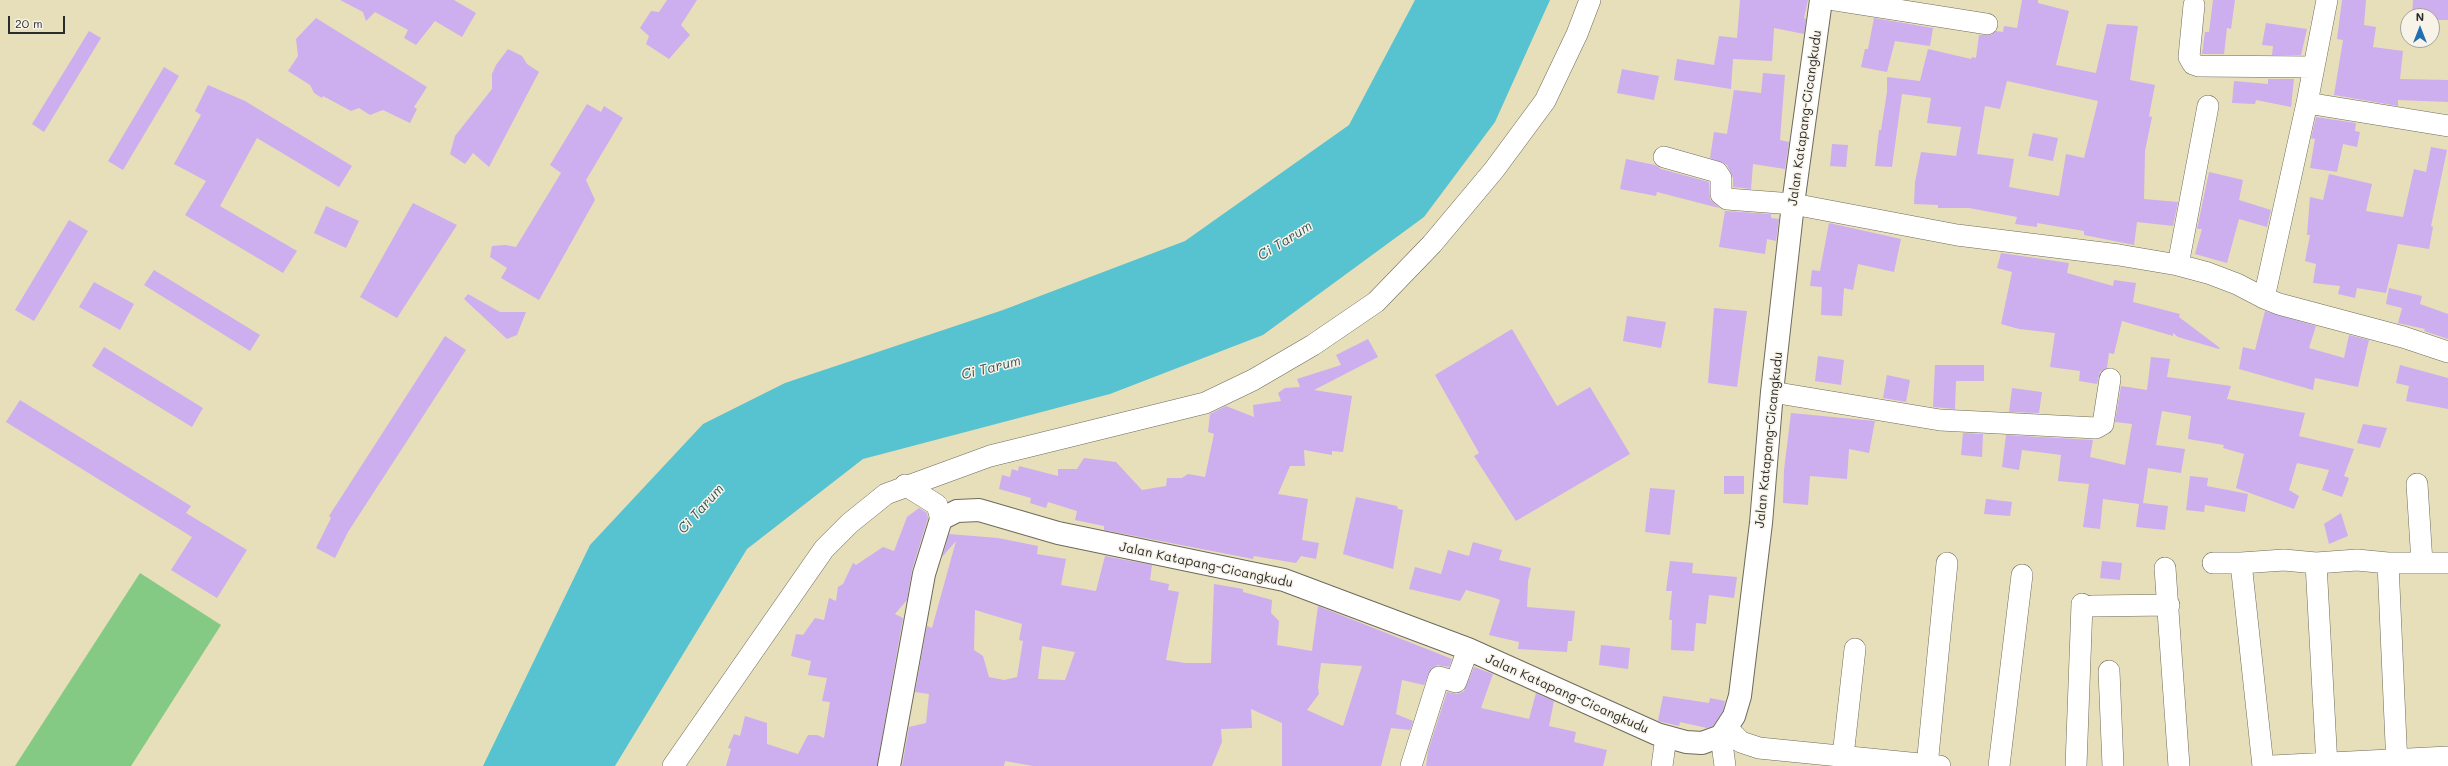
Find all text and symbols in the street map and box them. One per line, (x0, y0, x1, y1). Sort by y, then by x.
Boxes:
scale bar (10, 8, 67, 34)
north arrow (2400, 8, 2440, 48)
text: N (2416, 9, 2424, 24)
text: 20 m (15, 15, 43, 31)
street label: Jalan Katapang-Cicangkudu (1785, 29, 1825, 207)
water label: Ci Tarum (1255, 218, 1315, 264)
street label: Jalan Katapang-Cicangkudu (1752, 351, 1786, 529)
water label: Ci Tarum (959, 352, 1023, 384)
water label: Ci Tarum (674, 481, 728, 537)
street label: Jalan Katapang-Cicangkudu (1118, 539, 1294, 591)
street label: Jalan Katapang-Cicangkudu (1483, 651, 1651, 737)

